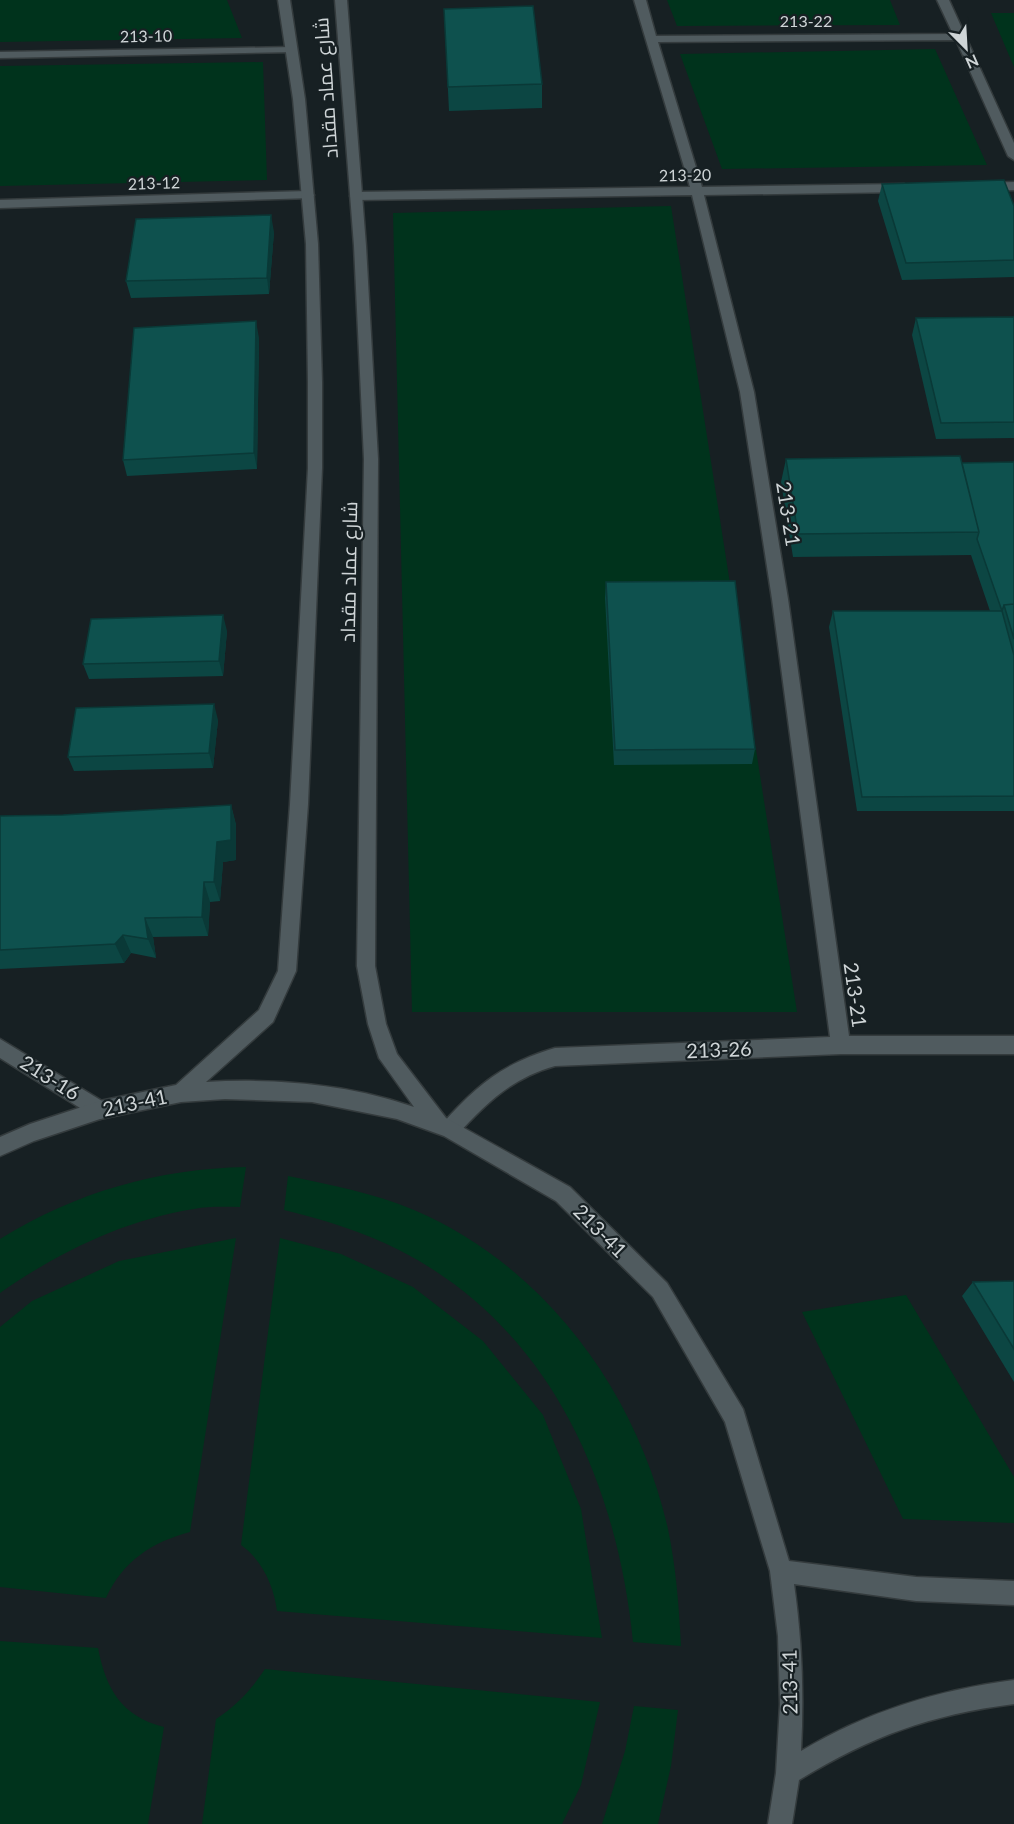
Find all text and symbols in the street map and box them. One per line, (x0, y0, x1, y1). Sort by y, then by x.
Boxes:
street label: 213-22 (780, 11, 832, 30)
street label: شارع عماد مقداد (308, 17, 345, 159)
north arrow (936, 18, 996, 78)
street label: 213-10 (120, 26, 172, 45)
text: N (963, 51, 982, 73)
street label: 213-20 (659, 165, 711, 184)
street label: 213-12 (127, 172, 180, 193)
street label: 213-21 (772, 480, 806, 548)
street label: شارع عماد مقداد (335, 501, 364, 643)
street label: 213-21 (840, 961, 872, 1029)
street label: 213-26 (686, 1036, 752, 1062)
street label: 213-16 (16, 1050, 85, 1105)
street label: 213-41 (100, 1083, 169, 1121)
street label: 213-41 (569, 1199, 632, 1262)
street label: 213-41 (776, 1649, 802, 1715)

